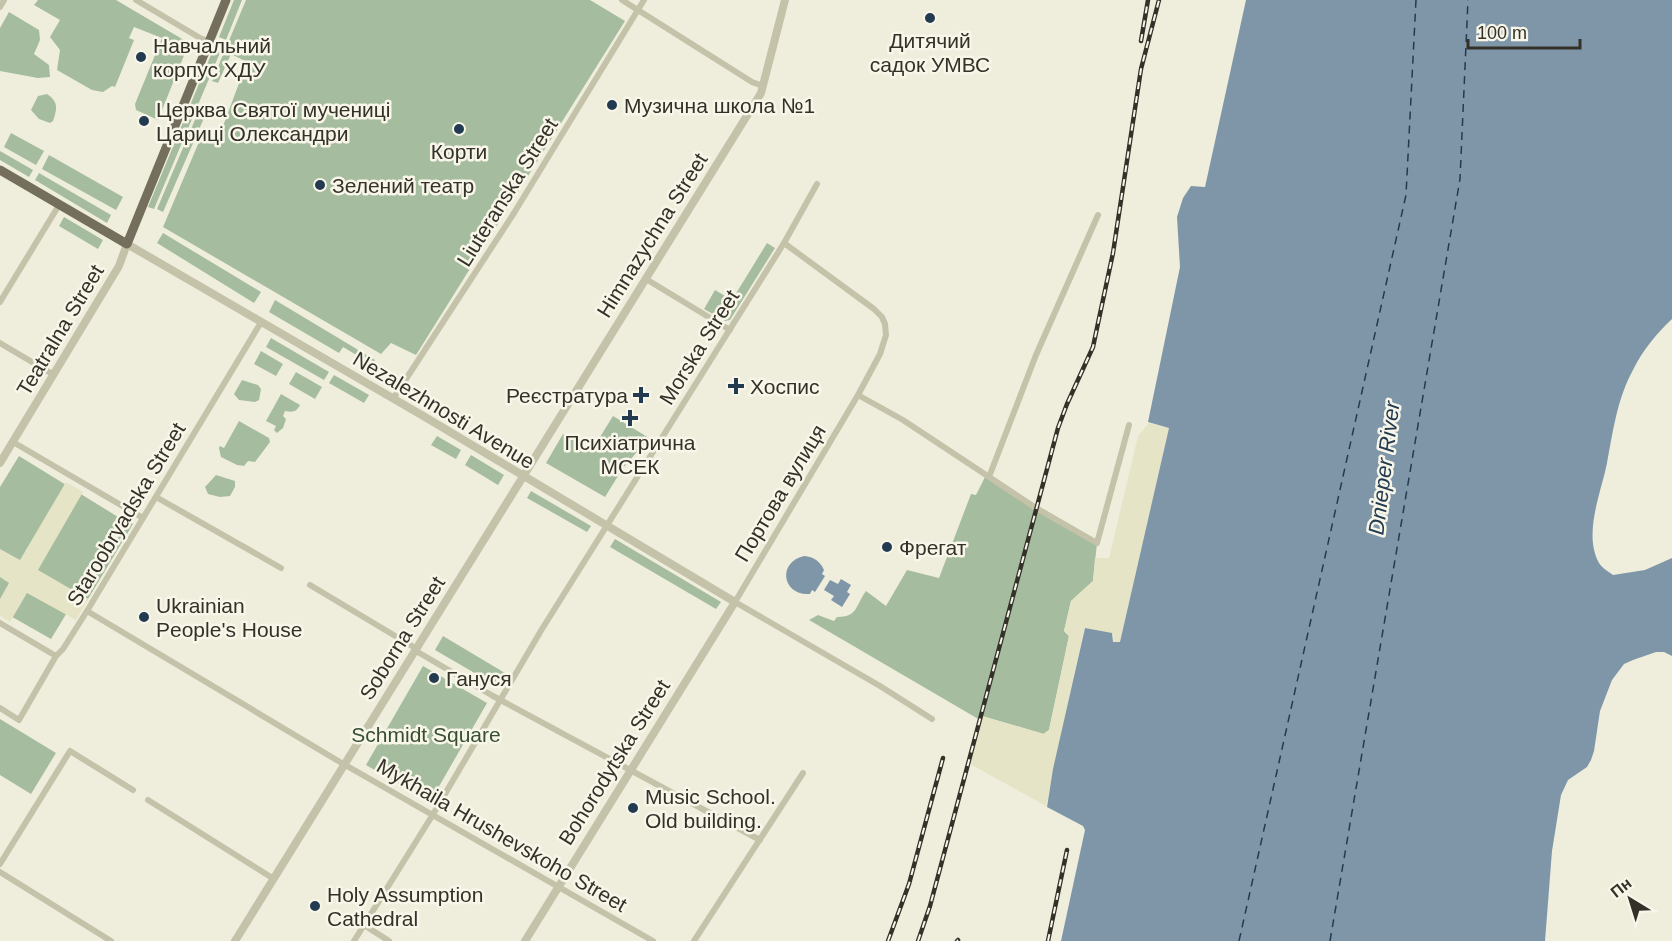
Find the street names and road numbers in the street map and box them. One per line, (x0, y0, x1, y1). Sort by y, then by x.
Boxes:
street label: Liuteranska Street (452, 114, 562, 270)
street label: Himnazychna Street (592, 149, 712, 321)
street label: Teatralna Street (12, 260, 108, 399)
street label: Morska Street (655, 285, 743, 409)
street label: Nezalezhnosti Avenue (349, 347, 539, 473)
street label: Staroobryadska Street (62, 418, 190, 609)
street label: Портова вулиця (730, 420, 830, 566)
street label: Soborna Street (355, 572, 449, 704)
street label: Bohorodytska Street (554, 675, 674, 849)
street label: Mykhaila Hrushevskoho Street (373, 754, 631, 916)

